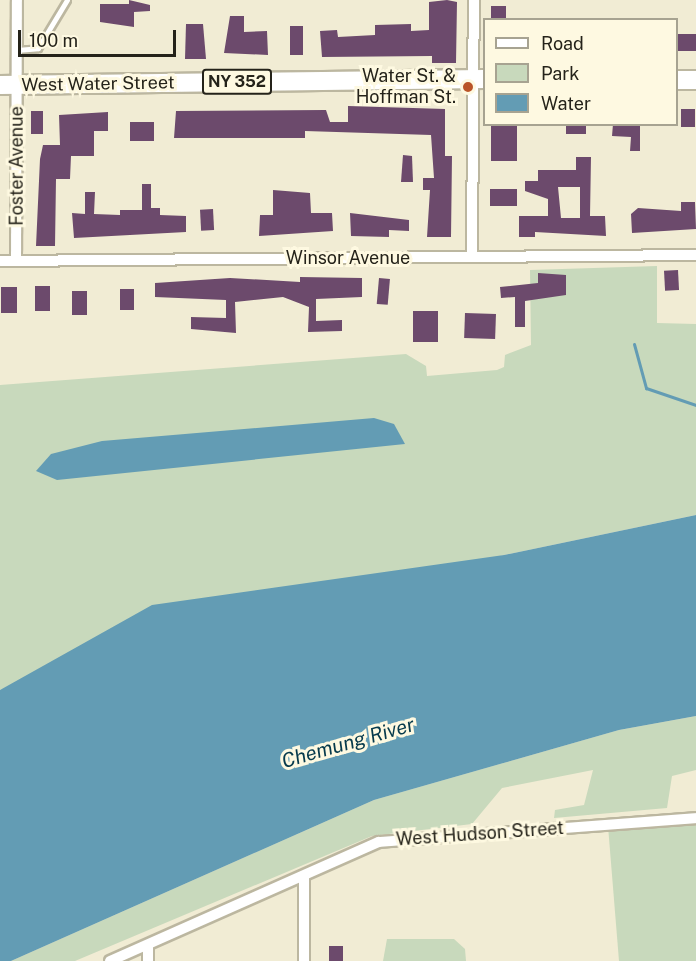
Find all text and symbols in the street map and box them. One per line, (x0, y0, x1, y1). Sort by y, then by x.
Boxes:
scale bar (21, 18, 178, 56)
legend (483, 18, 678, 126)
text: 100 m (29, 30, 78, 51)
text: Road (541, 33, 584, 54)
text: Park (541, 63, 579, 84)
place label: Water St. & Hoffman St. (356, 66, 456, 109)
road number: NY 352 (201, 69, 273, 95)
street label: West Water Street (21, 72, 175, 96)
marker: Water St. & Hoffman St. (461, 80, 475, 94)
text: Water (541, 93, 591, 114)
street label: Foster Avenue (6, 106, 28, 226)
street label: Winsor Avenue (286, 247, 410, 269)
water label: Chemung River (279, 713, 417, 773)
street label: West Hudson Street (395, 817, 565, 851)

